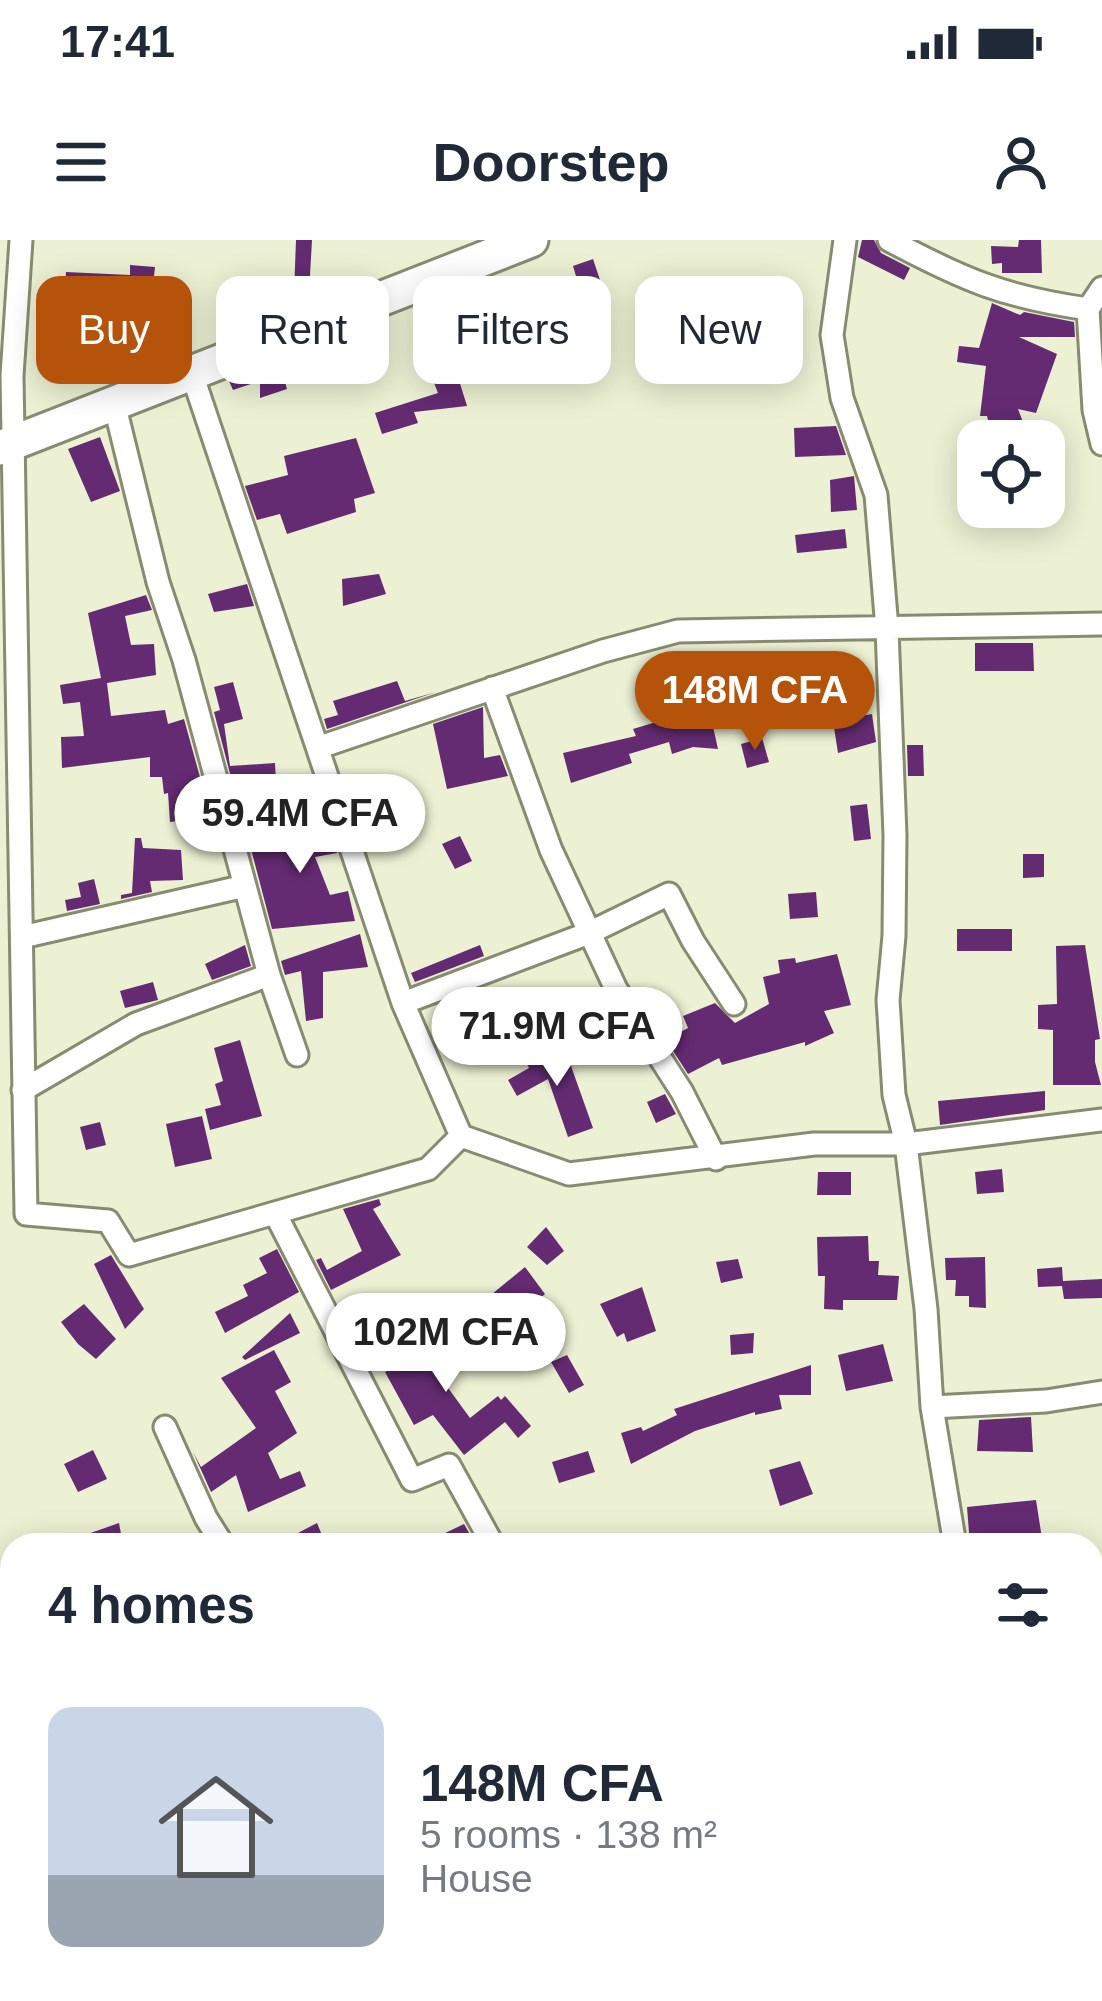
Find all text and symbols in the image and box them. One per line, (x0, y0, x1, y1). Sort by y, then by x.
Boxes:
text: 17:41 (60, 16, 175, 67)
icon: menu (48, 129, 114, 195)
icon: person (988, 129, 1054, 195)
text: Doorstep (432, 132, 670, 192)
chip: Buy (36, 276, 192, 384)
chip: Rent (216, 276, 389, 384)
chip: Filters (413, 276, 611, 384)
chip: New (635, 276, 803, 384)
map controls (957, 420, 1065, 528)
button: locate (957, 420, 1065, 528)
pin: 148M CFA (631, 651, 879, 753)
text: 148M CFA (662, 668, 848, 711)
pin: 59.4M CFA (163, 774, 437, 876)
text: 59.4M CFA (201, 791, 399, 834)
pin: 71.9M CFA (420, 987, 694, 1089)
text: 71.9M CFA (458, 1004, 656, 1047)
pin: 102M CFA (322, 1293, 570, 1395)
text: 102M CFA (353, 1310, 539, 1353)
icon: filters (990, 1572, 1056, 1638)
text: 4 homes (48, 1577, 255, 1634)
icon: home (144, 1755, 288, 1899)
text: 148M CFA (420, 1755, 664, 1812)
text: 5 rooms · 138 m² (420, 1813, 717, 1856)
text: House (420, 1857, 533, 1900)

